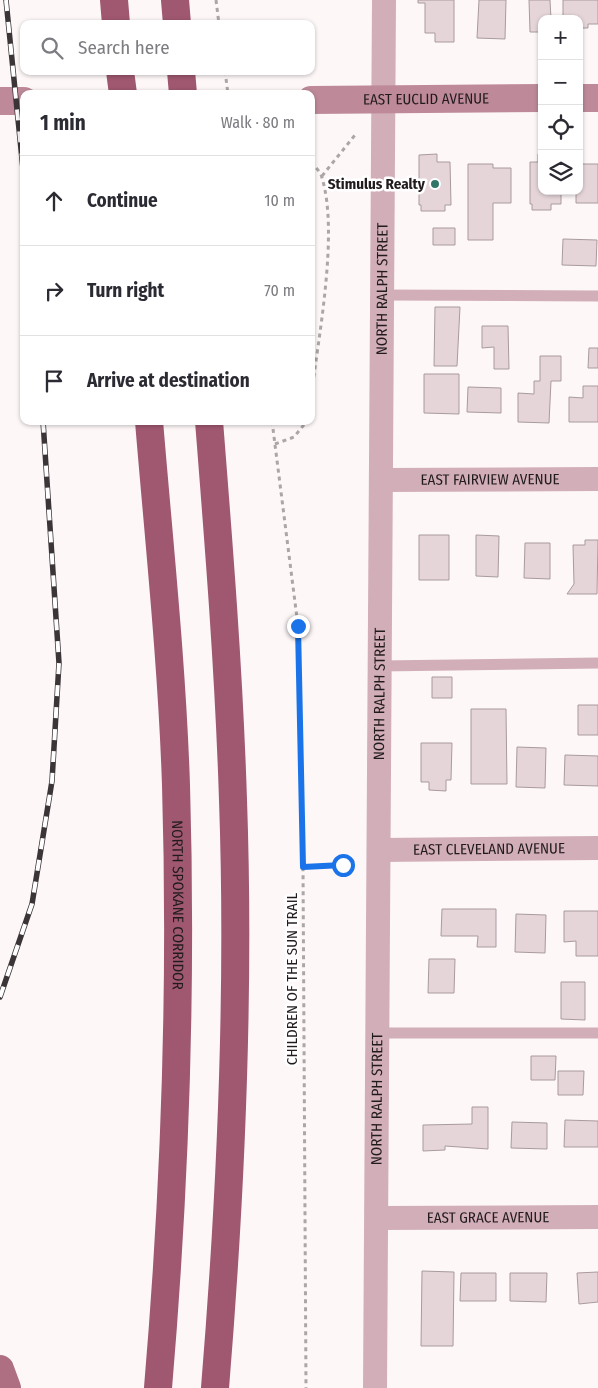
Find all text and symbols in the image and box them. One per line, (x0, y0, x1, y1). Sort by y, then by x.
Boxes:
map controls (538, 15, 583, 195)
button: + (538, 15, 583, 60)
search box (20, 20, 315, 75)
icon: search (38, 34, 66, 62)
text: Search here (78, 36, 170, 59)
button: − (538, 60, 583, 105)
street label: EAST EUCLID AVENUE (363, 89, 489, 109)
button: locate (538, 105, 583, 150)
text: 1 min (40, 110, 86, 136)
text: Walk · 80 m (221, 113, 295, 132)
button: layers (538, 150, 583, 195)
place label: Stimulus Realty (328, 175, 426, 193)
marker: Stimulus Realty (429, 178, 441, 190)
icon: ahead (40, 187, 68, 215)
text: Continue (87, 189, 158, 212)
text: 10 m (264, 191, 295, 210)
street label: NORTH RALPH STREET (373, 223, 392, 355)
icon: right (40, 277, 68, 305)
text: Turn right (87, 279, 164, 302)
text: 70 m (264, 281, 295, 300)
icon: arrive (40, 367, 68, 395)
text: Arrive at destination (87, 369, 250, 392)
street label: EAST FAIRVIEW AVENUE (420, 470, 560, 489)
route end (287, 615, 310, 638)
street label: NORTH RALPH STREET (370, 628, 389, 760)
street label: NORTH SPOKANE CORRIDOR (168, 820, 187, 990)
street label: EAST CLEVELAND AVENUE (413, 839, 565, 859)
route start (332, 854, 355, 877)
street label: CHILDREN OF THE SUN TRAIL (283, 892, 301, 1065)
street label: NORTH RALPH STREET (367, 1033, 386, 1165)
street label: EAST GRACE AVENUE (427, 1208, 549, 1227)

